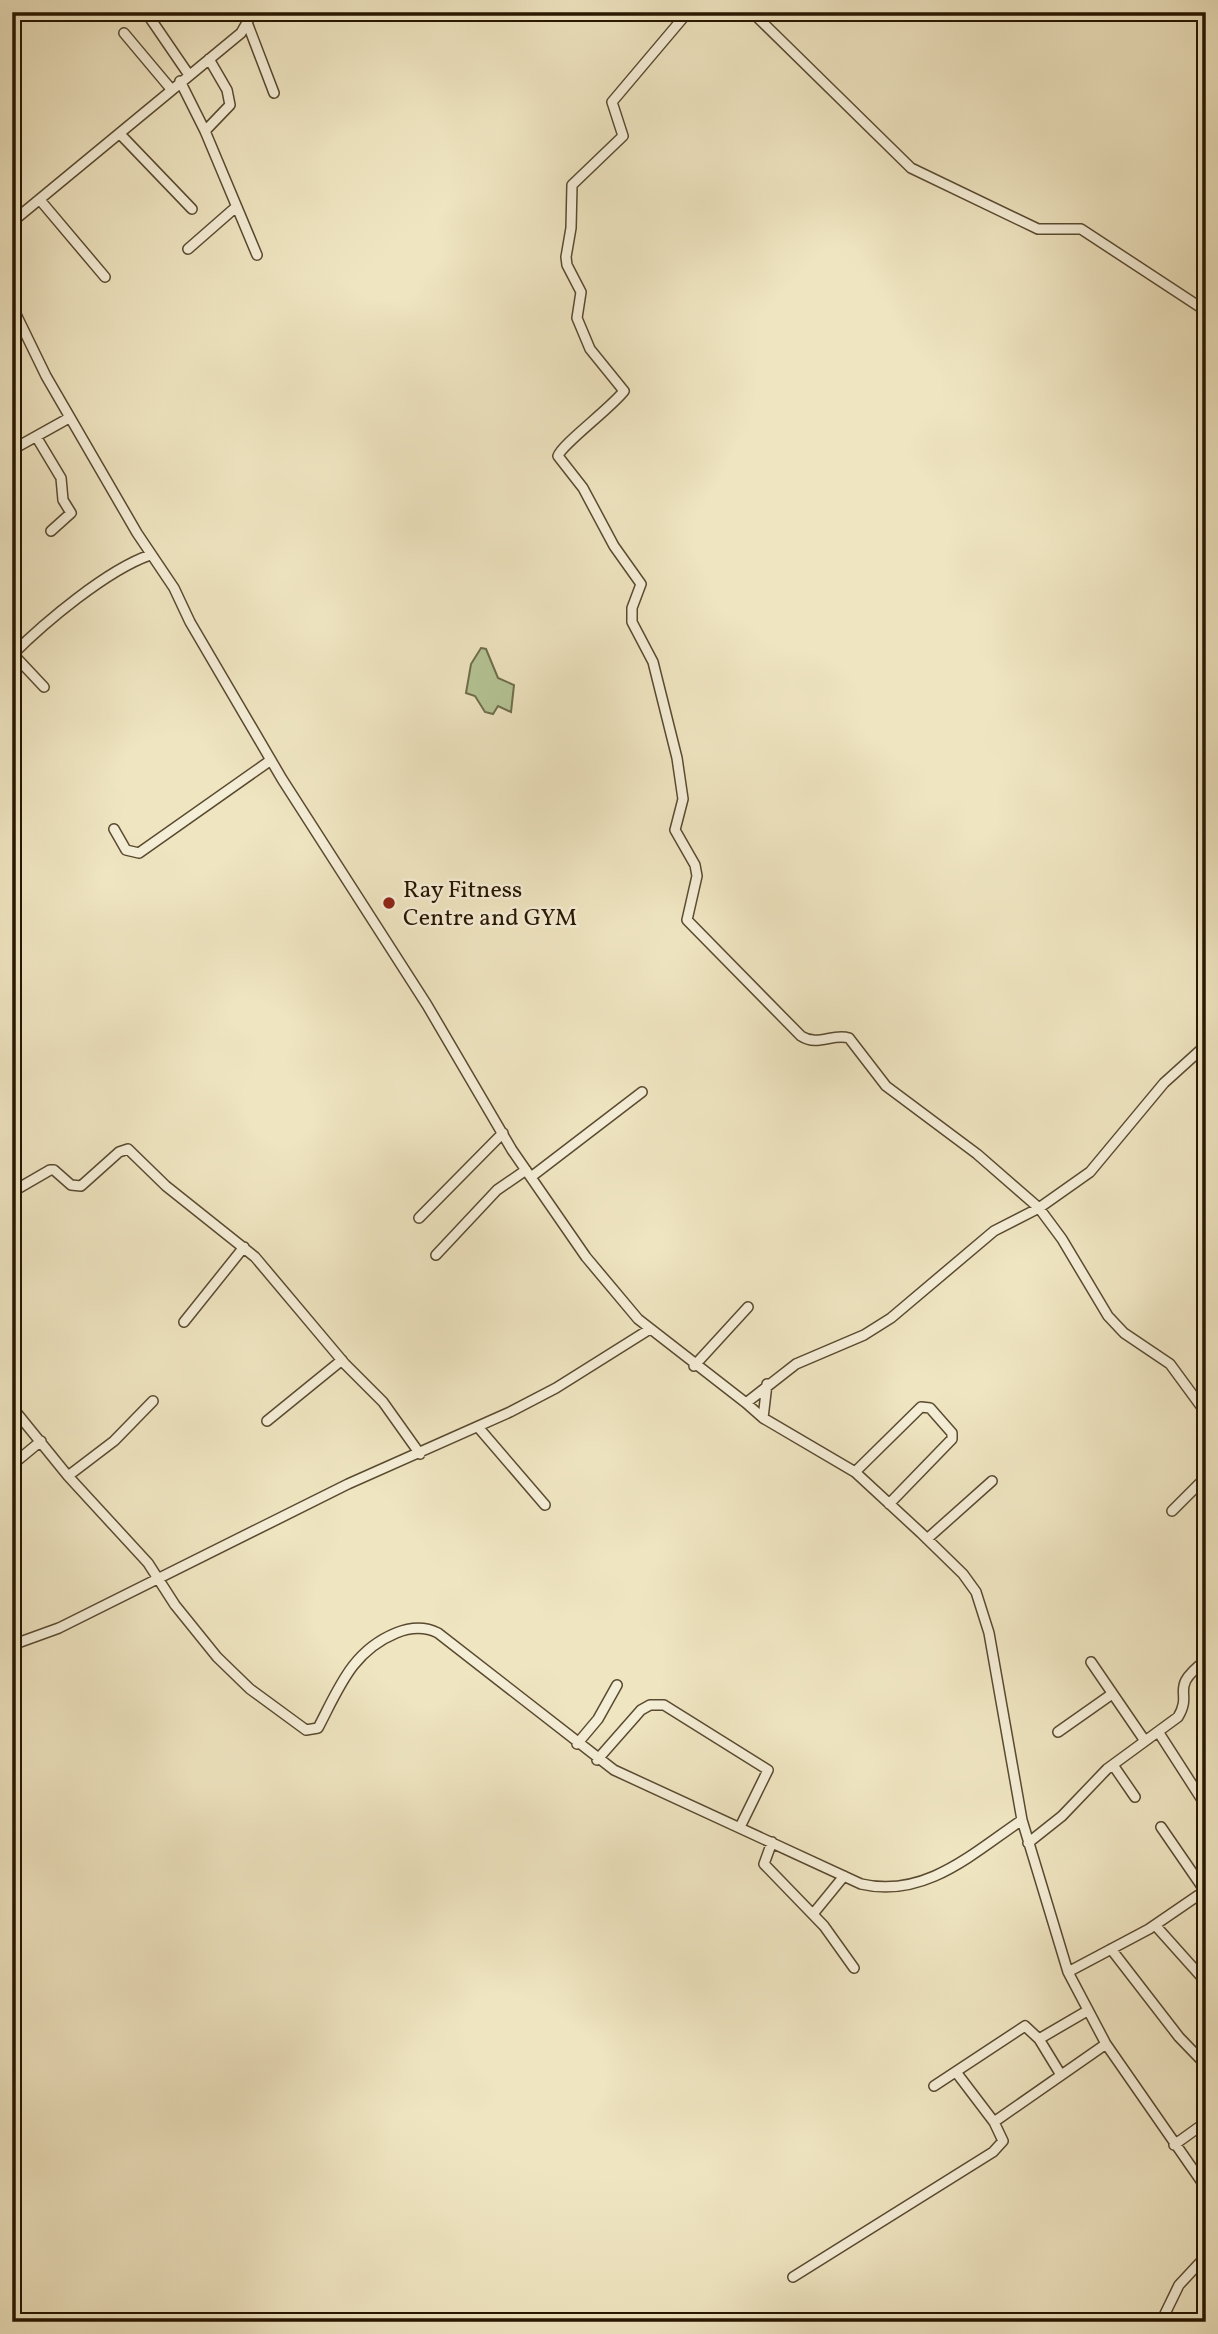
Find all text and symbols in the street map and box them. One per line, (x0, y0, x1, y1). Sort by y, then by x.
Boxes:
place label: Ray Fitness Centre and GYM (403, 874, 577, 936)
marker: Ray Fitness Centre and GYM (381, 895, 397, 911)

